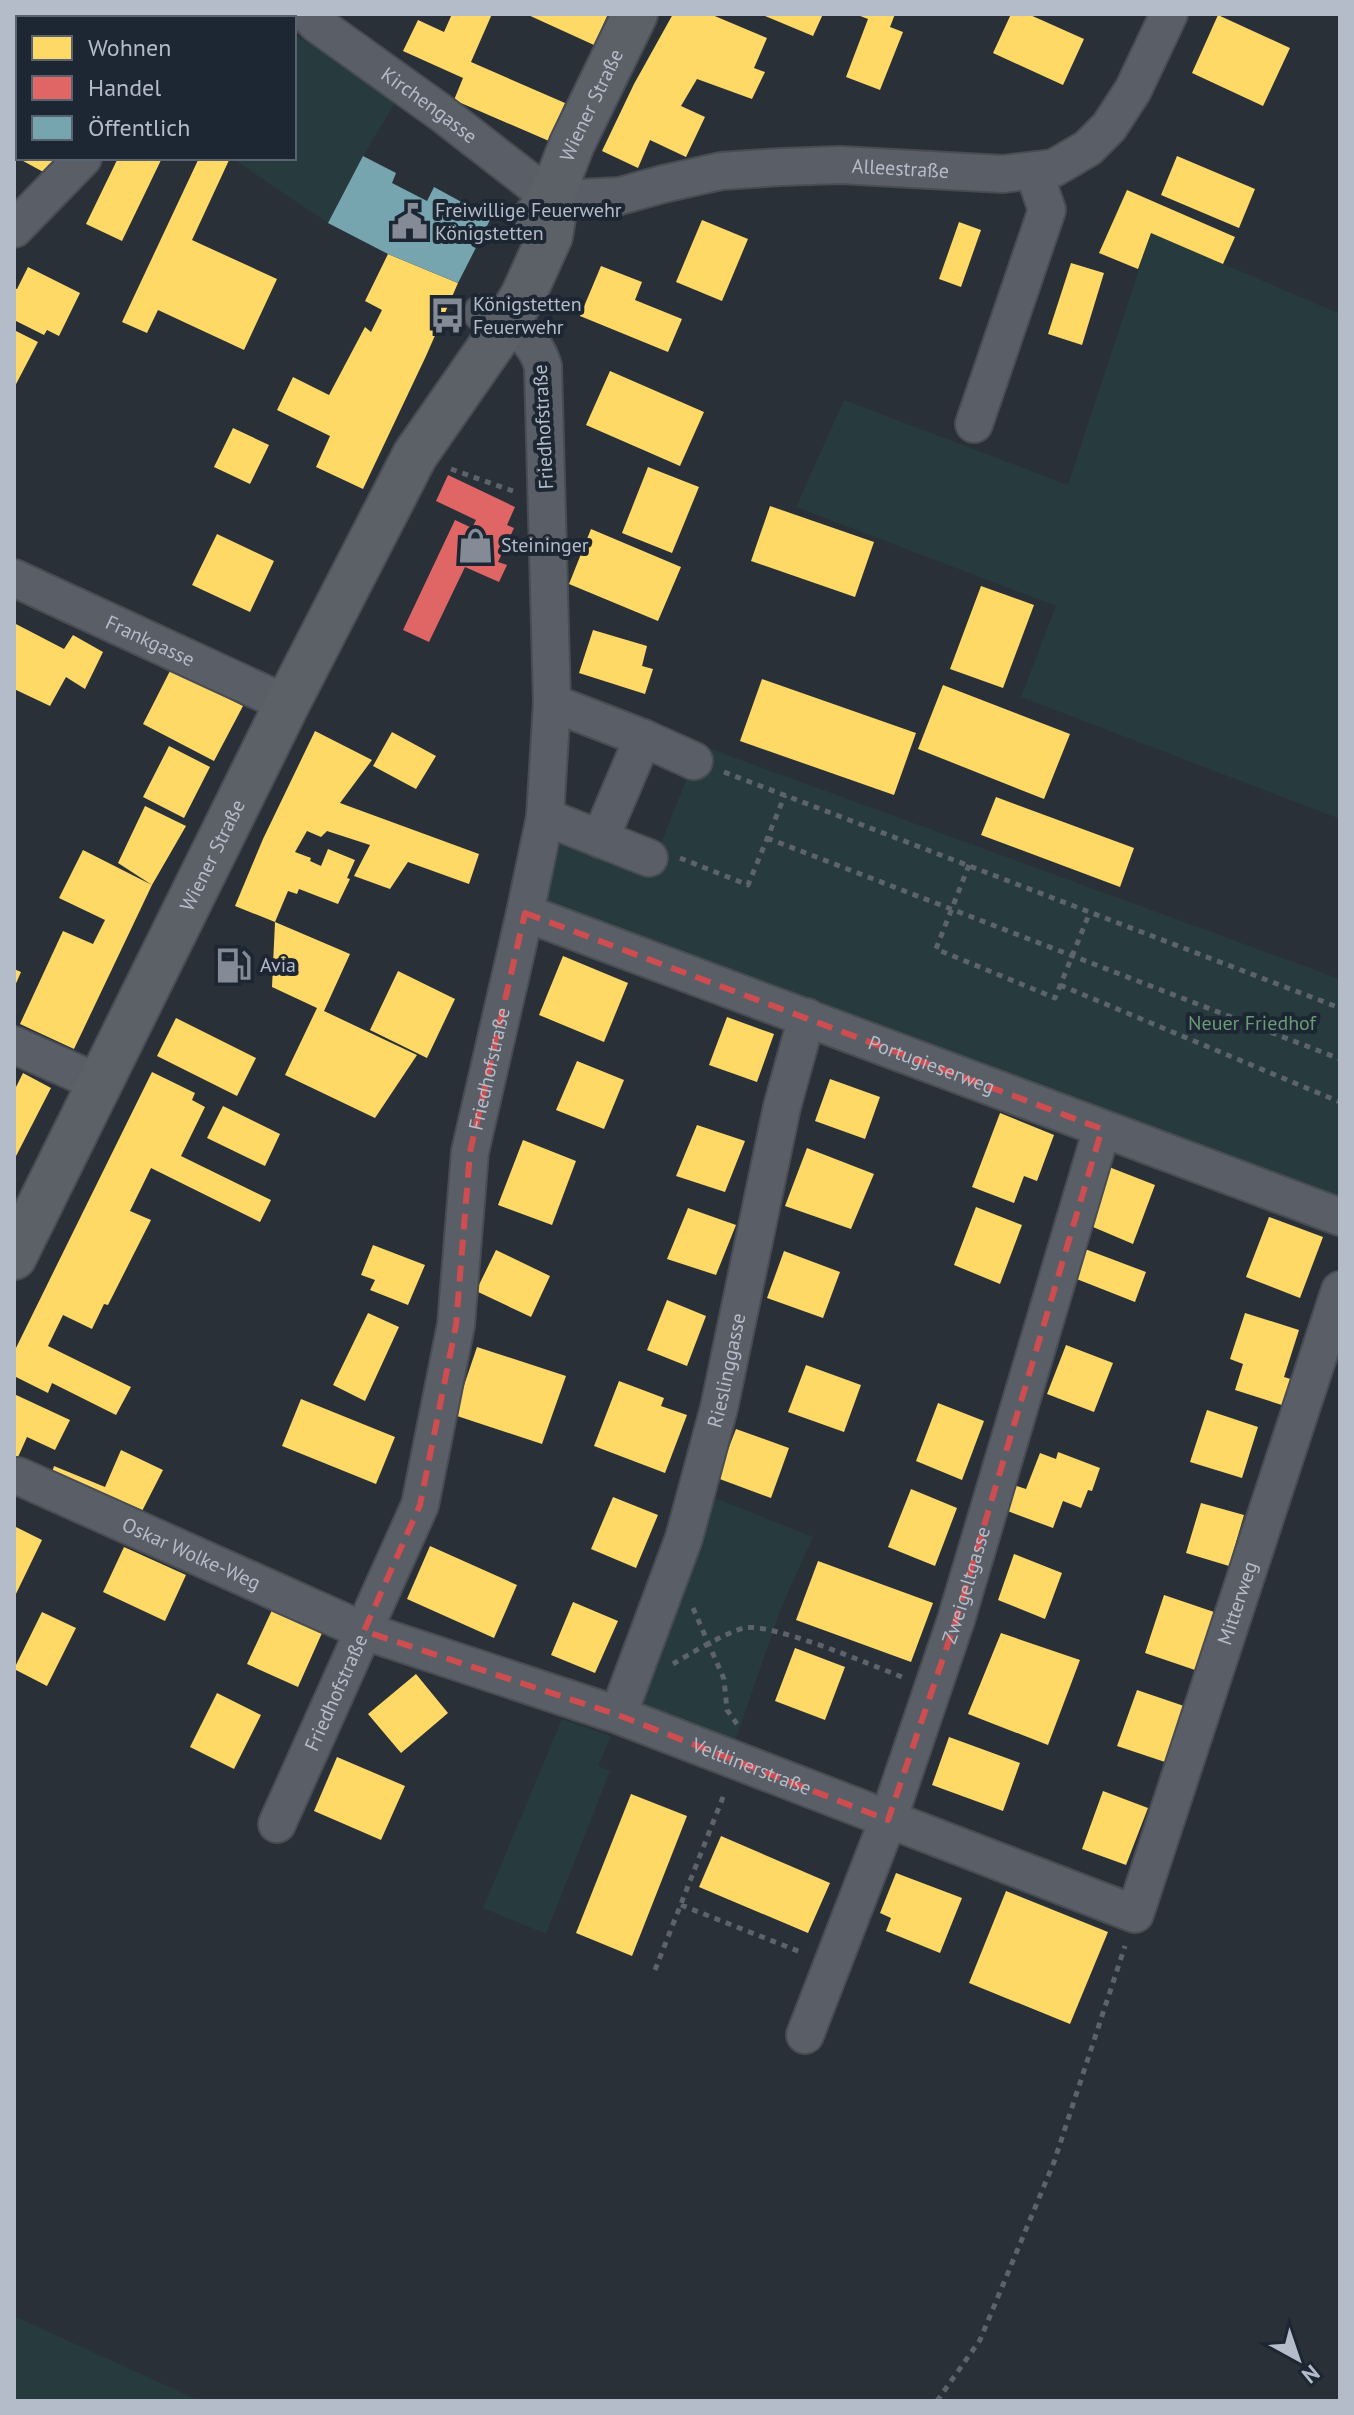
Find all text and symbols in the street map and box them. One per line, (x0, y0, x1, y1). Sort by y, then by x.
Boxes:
legend (16, 16, 296, 160)
text: Wohnen (88, 32, 171, 63)
street label: Wiener Straße (554, 45, 629, 165)
street label: Kirchengasse (376, 61, 483, 149)
text: Handel (88, 72, 161, 103)
text: Öffentlich (88, 112, 190, 143)
street label: Alleestraße (851, 153, 950, 184)
place label: Freiwillige Feuerwehr Königstetten (435, 197, 622, 246)
public building icon: Freiwillige Feuerwehr Königstetten (390, 202, 428, 240)
place label: Königstetten Feuerwehr (473, 291, 582, 340)
bus stop icon: Königstetten Feuerwehr (428, 296, 466, 334)
street label: Friedhofstraße (527, 364, 559, 490)
shop icon: Steininger (456, 526, 494, 564)
place label: Steininger (501, 532, 589, 558)
street label: Frankgasse (102, 609, 199, 673)
street label: Wiener Straße (174, 795, 251, 916)
fuel station icon: Avia (215, 946, 253, 984)
place label: Avia (260, 952, 296, 978)
street label: Friedhofstraße (462, 1005, 516, 1133)
park label: Neuer Friedhof (1188, 1010, 1318, 1036)
street label: Portugieserweg (865, 1029, 999, 1100)
street label: Rieslinggasse (701, 1311, 752, 1430)
street label: Oskar Wolke-Weg (118, 1511, 265, 1596)
street label: Zweigeltgasse (936, 1523, 996, 1647)
street label: Mitterweg (1211, 1558, 1263, 1648)
street label: Friedhofstraße (298, 1630, 373, 1755)
street label: Veltlinerstraße (687, 1731, 815, 1801)
north arrow (1258, 2319, 1338, 2399)
text: N (1296, 2359, 1325, 2390)

